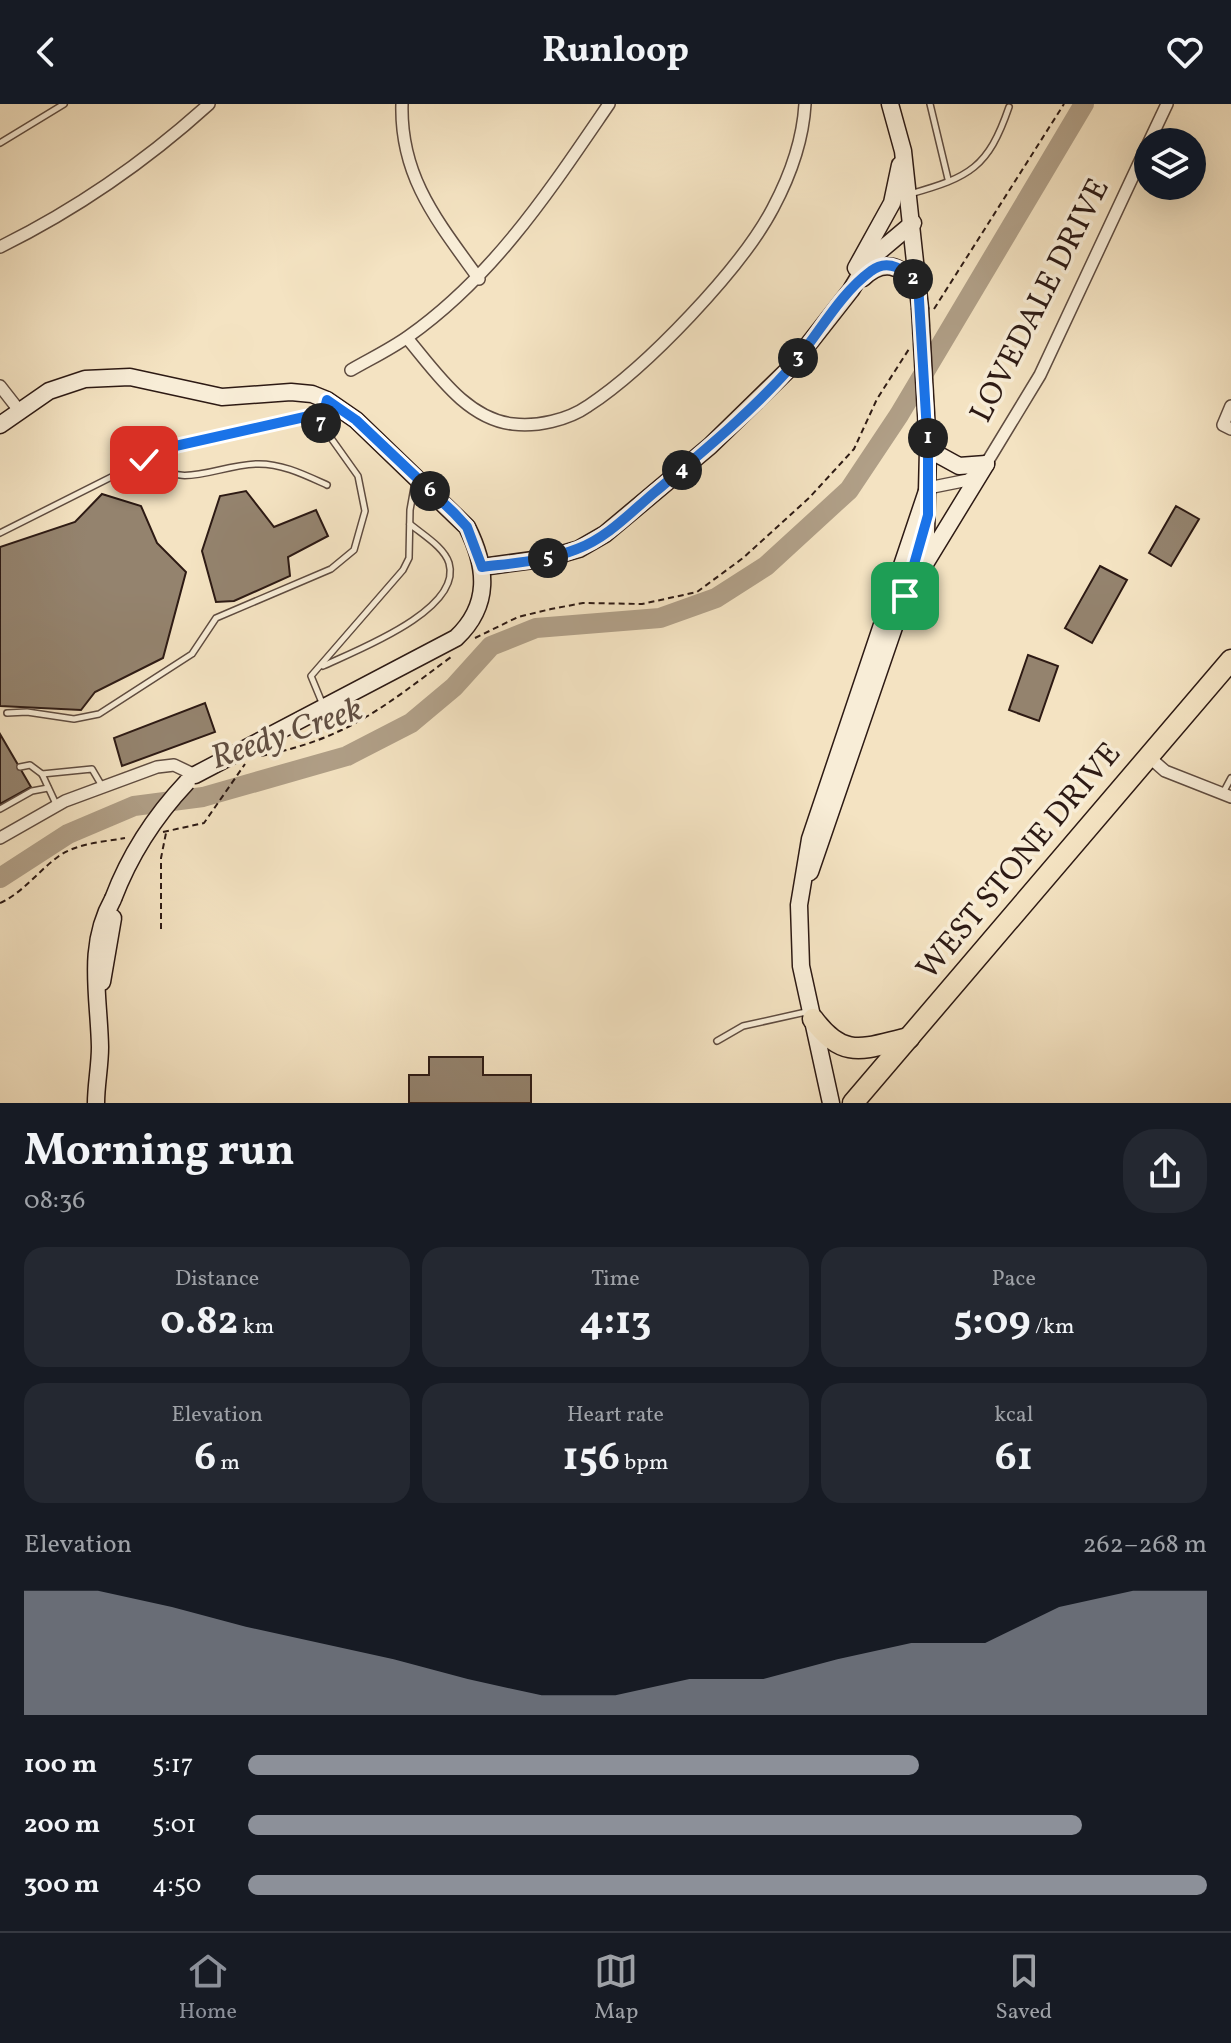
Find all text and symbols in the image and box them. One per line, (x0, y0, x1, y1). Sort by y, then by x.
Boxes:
text: Runloop (542, 27, 689, 77)
icon: back (24, 30, 68, 74)
icon: heart (1163, 30, 1207, 74)
map controls (1134, 128, 1206, 200)
button: layers (1134, 128, 1206, 200)
street label: LOVEDALE DRIVE (960, 171, 1122, 431)
pin: 2 (893, 259, 933, 299)
text: 2 (907, 263, 919, 294)
pin: 3 (778, 338, 818, 378)
text: 3 (792, 342, 804, 373)
pin: 7 (301, 403, 341, 443)
text: 7 (316, 407, 326, 438)
pin: 1 (908, 418, 948, 458)
text: 1 (924, 422, 932, 453)
pin (110, 426, 178, 494)
icon: check (122, 438, 166, 482)
pin: 4 (662, 450, 702, 490)
text: 4 (675, 454, 689, 485)
pin: 6 (410, 471, 450, 511)
text: 6 (424, 475, 436, 506)
pin: 5 (528, 538, 568, 578)
text: 5 (543, 542, 553, 573)
pin (871, 562, 939, 630)
icon: arrive (883, 574, 927, 618)
water label: Reedy Creek (205, 687, 369, 783)
street label: WEST STONE DRIVE (908, 734, 1132, 990)
text: Morning run (24, 1122, 295, 1183)
button: share (1123, 1129, 1207, 1213)
text: 08:36 (24, 1183, 85, 1219)
text: Distance (175, 1264, 259, 1295)
text: Time (591, 1264, 640, 1295)
text: Pace (992, 1264, 1036, 1295)
text: 0.82 (160, 1295, 238, 1351)
text: 4:13 (579, 1295, 652, 1351)
text: 5:09 (953, 1295, 1031, 1351)
text: km (238, 1312, 274, 1343)
text: /km (1031, 1312, 1075, 1343)
text: Elevation (171, 1400, 263, 1431)
text: Heart rate (567, 1400, 664, 1431)
text: kcal (994, 1400, 1033, 1431)
text: 6 (194, 1431, 216, 1487)
text: 156 (563, 1431, 620, 1487)
text: 61 (995, 1431, 1033, 1487)
text: m (216, 1448, 240, 1479)
text: bpm (620, 1448, 668, 1479)
text: Elevation (24, 1527, 132, 1563)
text: 262–268 m (1083, 1527, 1207, 1563)
text: 100 m (24, 1747, 97, 1783)
text: 5:17 (152, 1747, 193, 1783)
text: 200 m (24, 1807, 100, 1843)
text: 5:01 (152, 1807, 196, 1843)
text: 300 m (24, 1867, 100, 1903)
text: 4:50 (152, 1867, 201, 1903)
tab: Home (179, 1949, 237, 2028)
tab: Map (594, 1949, 638, 2028)
tab: Saved (996, 1949, 1052, 2028)

